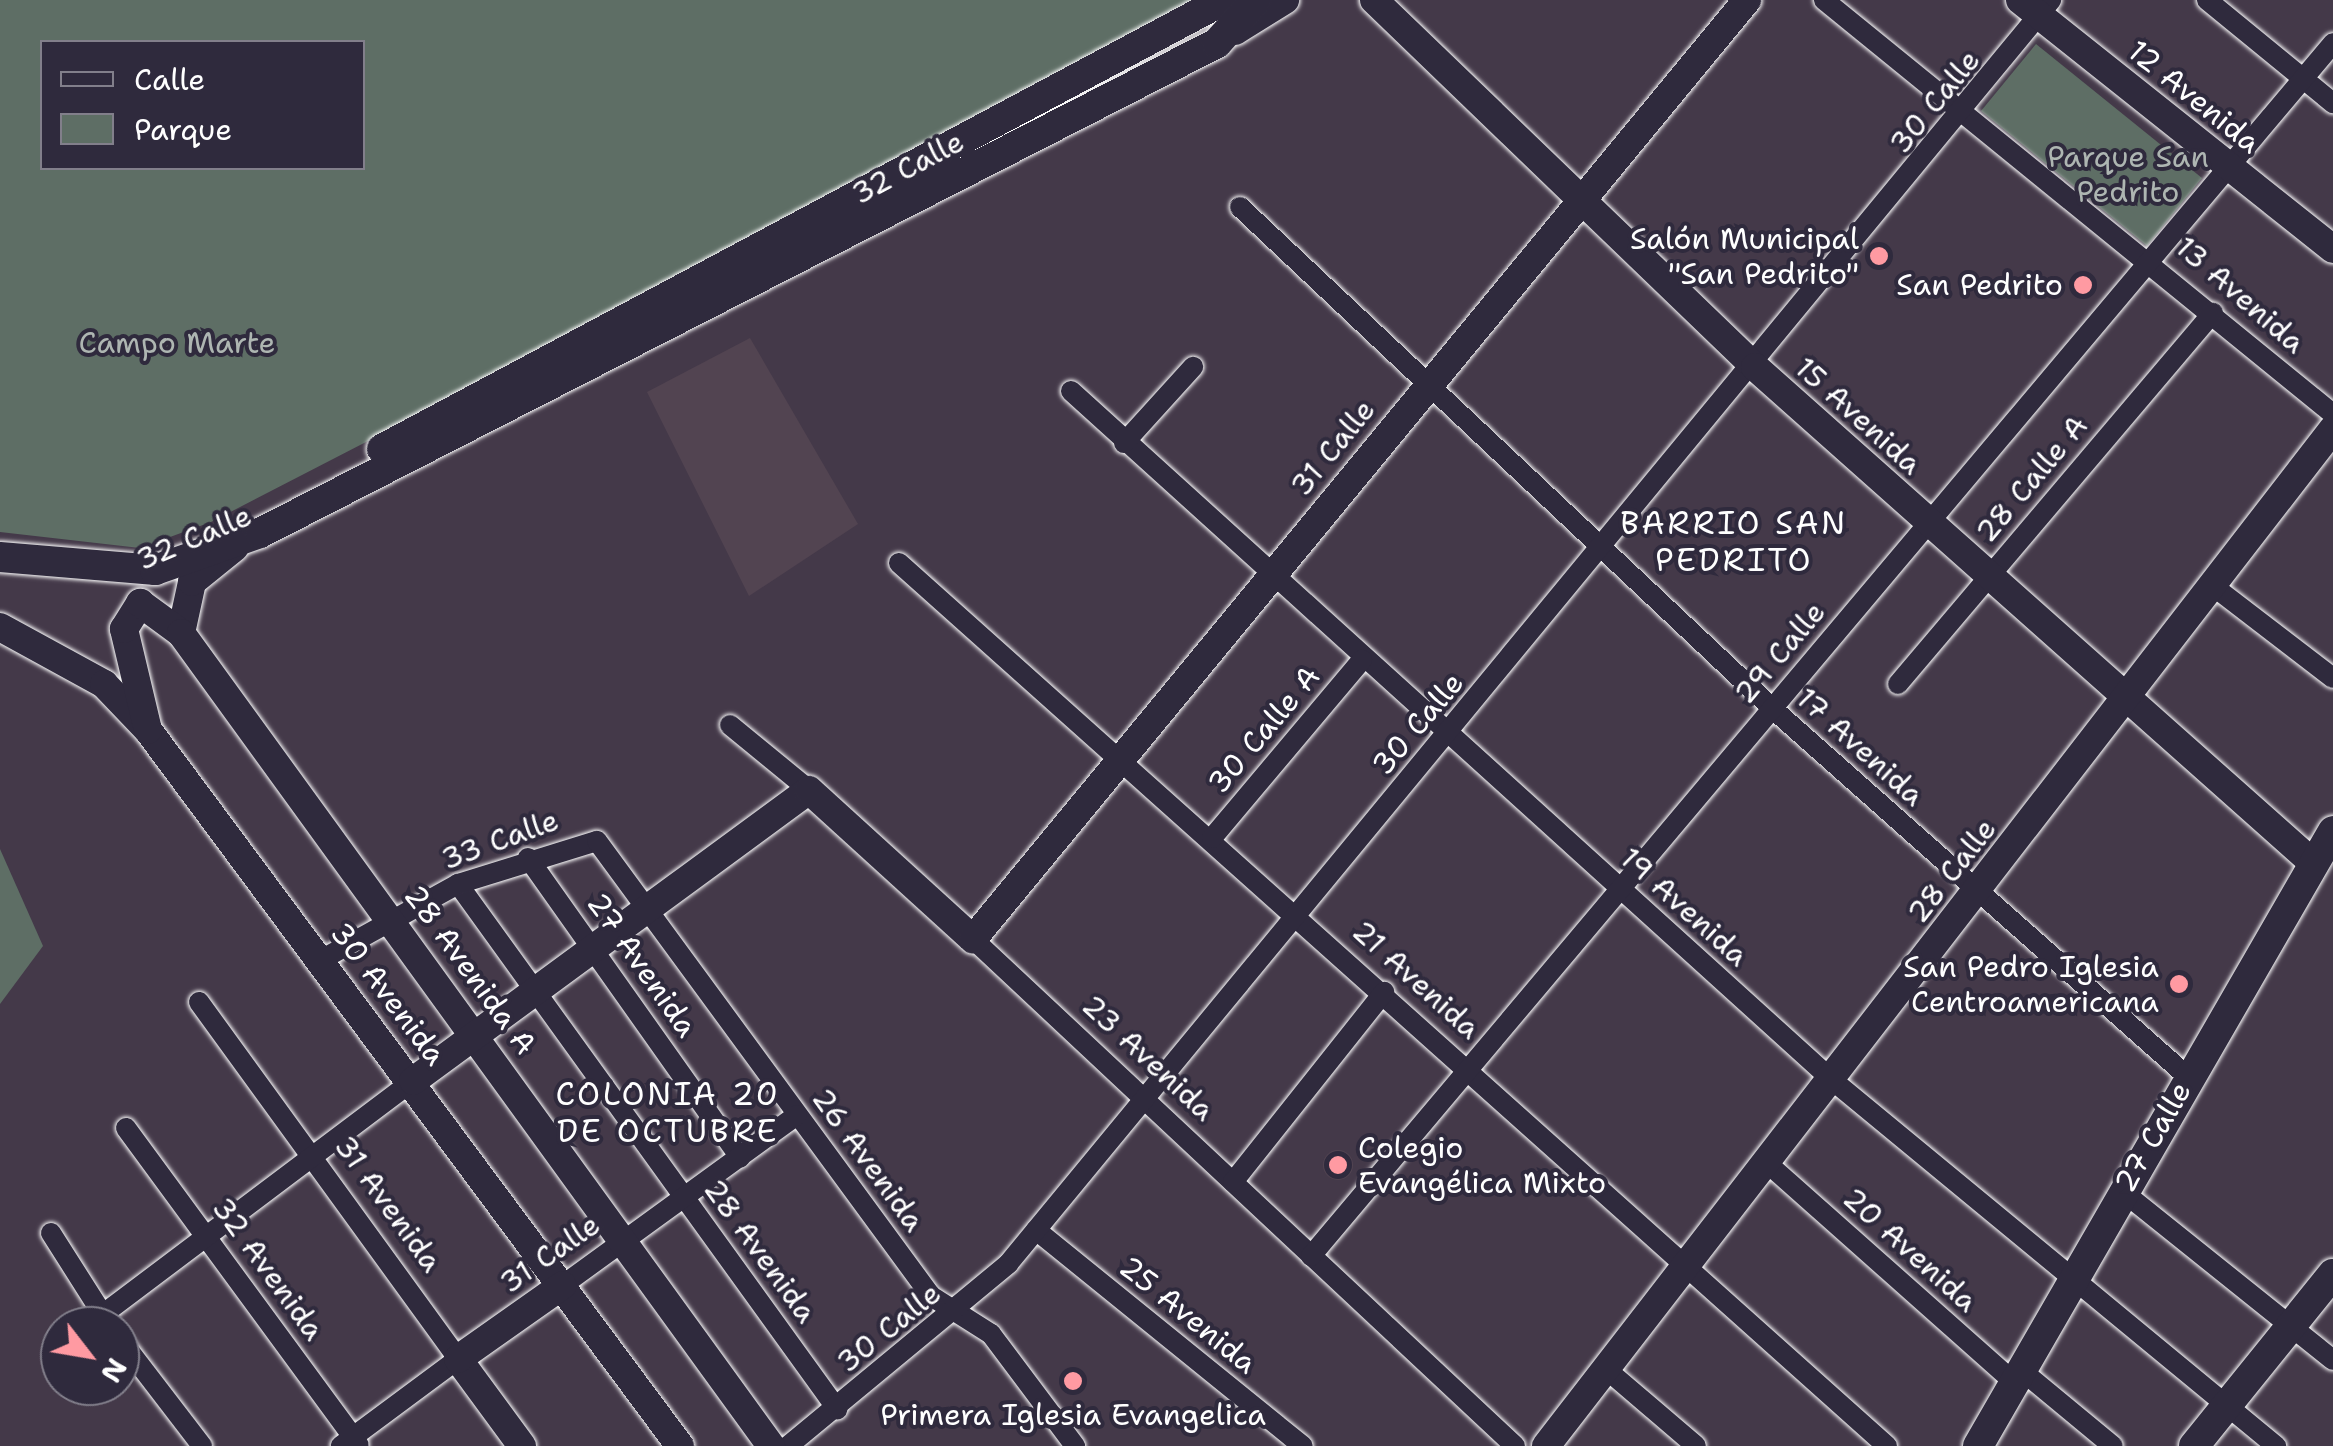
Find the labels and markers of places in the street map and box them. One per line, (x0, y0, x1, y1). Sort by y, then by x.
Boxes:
place label: Salón Municipal "San Pedrito" (1630, 221, 1859, 292)
marker: Salón Municipal "San Pedrito" (1868, 245, 1890, 267)
place label: San Pedrito (1896, 267, 2063, 303)
marker: San Pedrito (2072, 274, 2094, 296)
place label: San Pedro Iglesia Centroamericana (1903, 949, 2159, 1020)
marker: San Pedro Iglesia Centroamericana (2168, 973, 2190, 995)
place label: Colegio Evangélica Mixto (1358, 1130, 1606, 1200)
marker: Colegio Evangélica Mixto (1327, 1154, 1349, 1176)
marker: Primera Iglesia Evangelica (1062, 1370, 1084, 1392)
place label: Primera Iglesia Evangelica (880, 1397, 1266, 1433)

